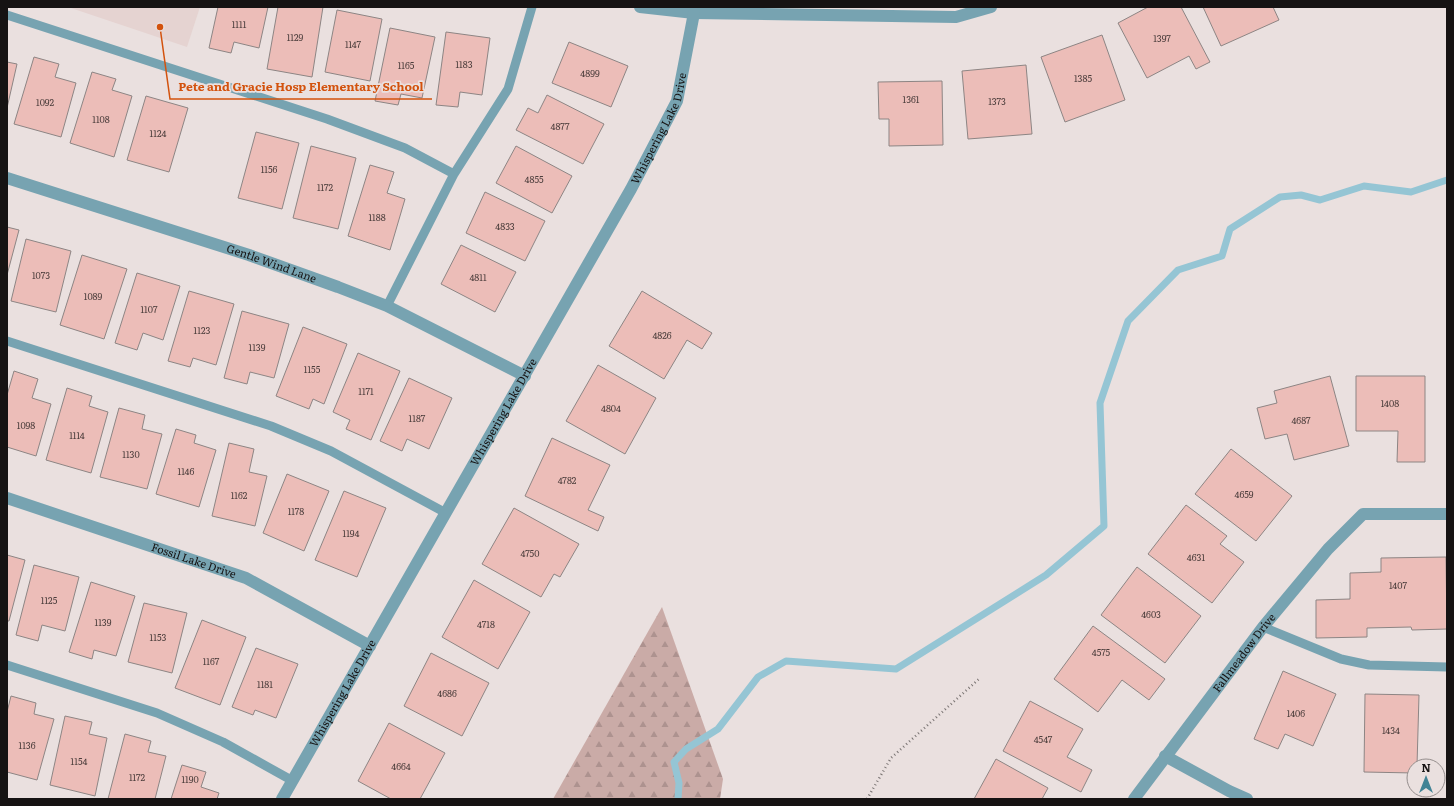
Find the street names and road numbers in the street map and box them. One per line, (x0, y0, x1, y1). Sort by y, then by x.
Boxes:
street label: Whispering Lake Drive (626, 71, 689, 186)
street label: Gentle Wind Lane (225, 239, 319, 286)
street label: Whispering Lake Drive (466, 355, 540, 468)
street label: Fossil Lake Drive (150, 538, 239, 581)
street label: Fallmeadow Drive (1208, 609, 1279, 695)
street label: Whispering Lake Drive (305, 636, 379, 749)

